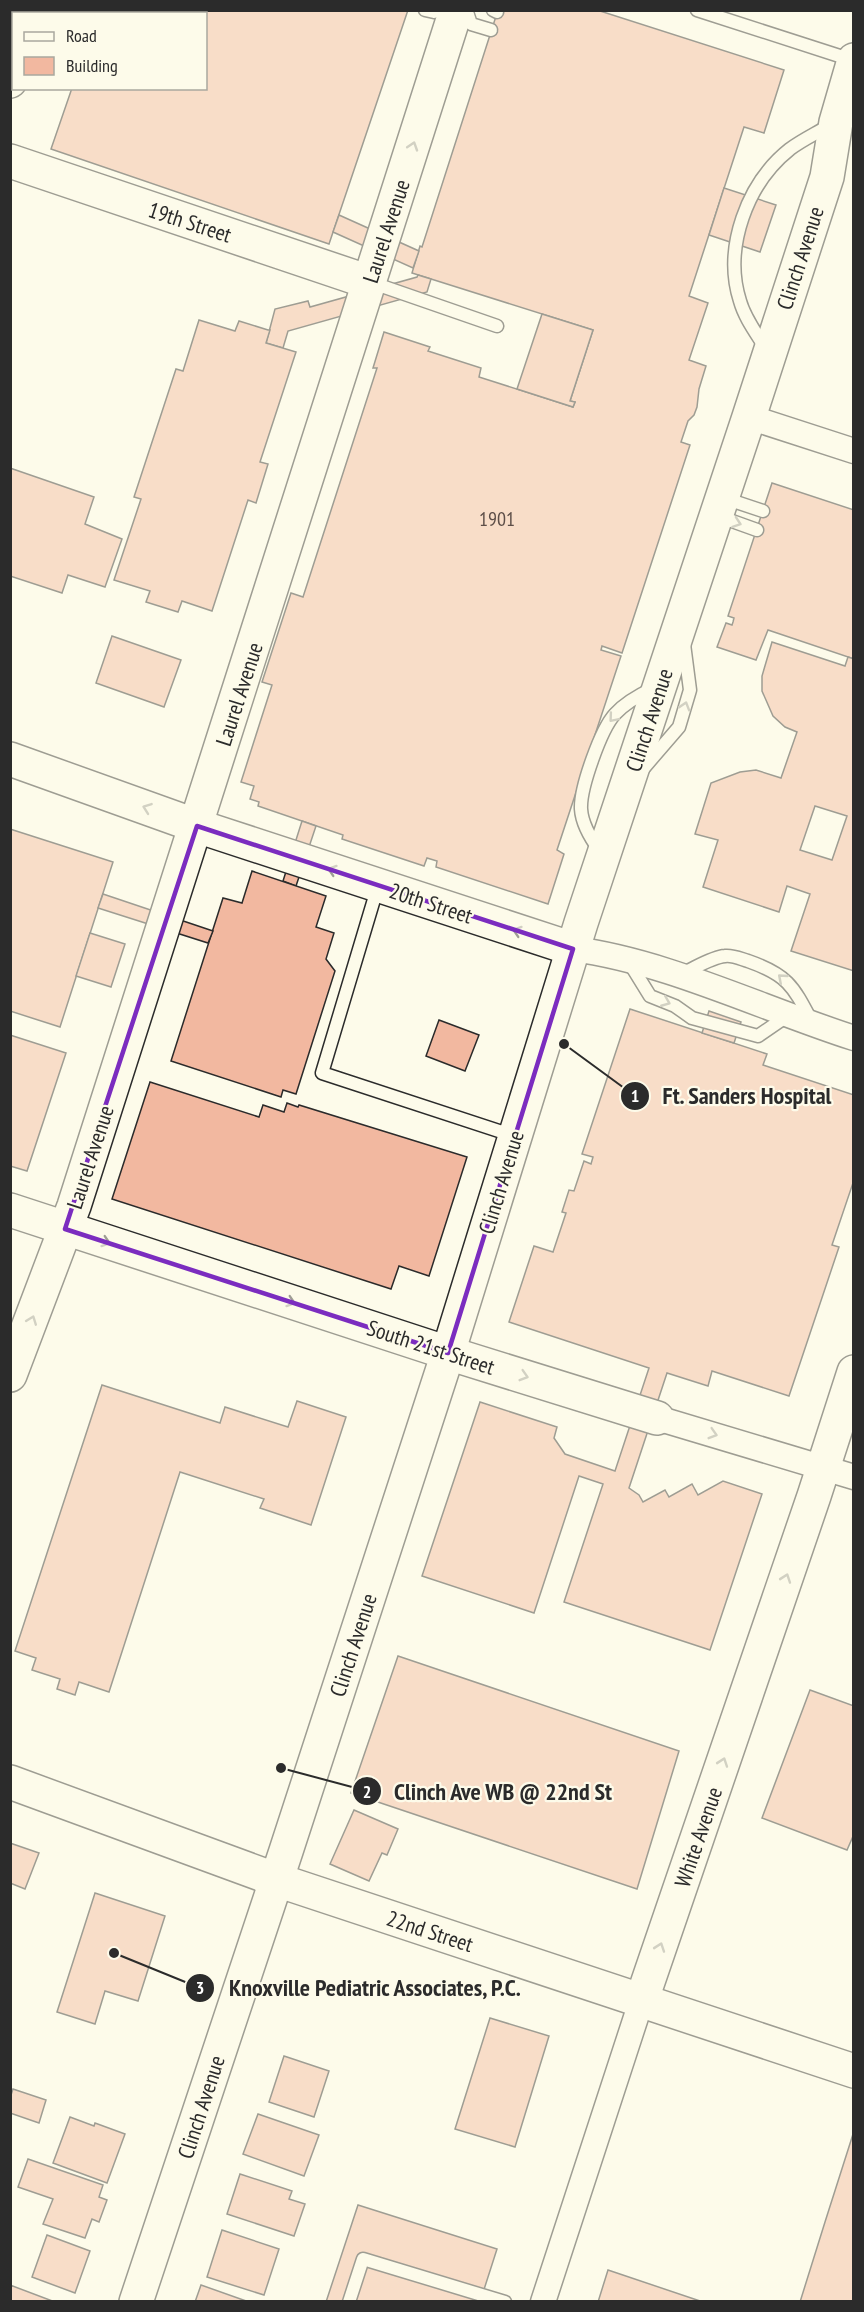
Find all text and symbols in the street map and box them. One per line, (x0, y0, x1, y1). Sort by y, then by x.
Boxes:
legend (12, 12, 207, 90)
text: Road (66, 24, 97, 47)
text: Building (66, 54, 118, 77)
one-way arrow (406, 141, 418, 152)
street label: Laurel Avenue (356, 176, 416, 286)
street label: 19th Street (145, 195, 235, 249)
street label: Clinch Avenue (770, 203, 830, 313)
house number: 1901 (479, 506, 515, 532)
one-way arrow (731, 515, 742, 528)
street label: Laurel Avenue (209, 639, 269, 749)
street label: Clinch Avenue (619, 665, 679, 775)
one-way arrow (678, 701, 690, 712)
one-way arrow (609, 711, 620, 722)
one-way arrow (142, 803, 153, 816)
one-way arrow (327, 865, 338, 878)
street label: 20th Street (386, 876, 476, 930)
one-way arrow (512, 926, 523, 938)
one-way arrow (778, 974, 789, 985)
one-way arrow (660, 995, 671, 1007)
callout: Ft. Sanders Hospital (620, 1075, 844, 1117)
text: Ft. Sanders Hospital (663, 1080, 832, 1111)
text: 1 (631, 1084, 639, 1107)
street label: Laurel Avenue (60, 1102, 120, 1212)
street label: Clinch Avenue (472, 1127, 530, 1237)
one-way arrow (100, 1235, 111, 1247)
one-way arrow (285, 1295, 296, 1307)
street label: South 21st Street (364, 1313, 498, 1381)
one-way arrow (24, 1315, 37, 1326)
one-way arrow (518, 1369, 529, 1381)
one-way arrow (707, 1427, 718, 1439)
one-way arrow (779, 1573, 791, 1583)
street label: Clinch Avenue (323, 1590, 383, 1700)
one-way arrow (716, 1757, 728, 1768)
callout: Clinch Ave WB @ 22nd St (352, 1770, 625, 1812)
text: Clinch Ave WB @ 22nd St (394, 1776, 612, 1807)
text: 2 (363, 1780, 371, 1803)
street label: White Avenue (668, 1783, 728, 1891)
street label: 22nd Street (383, 1904, 477, 1958)
one-way arrow (653, 1942, 666, 1953)
callout: Knoxville Pediatric Associates, P.C. (185, 1967, 534, 2009)
text: Knoxville Pediatric Associates, P.C. (229, 1972, 521, 2003)
text: 3 (196, 1976, 204, 1999)
street label: Clinch Avenue (171, 2052, 231, 2162)

